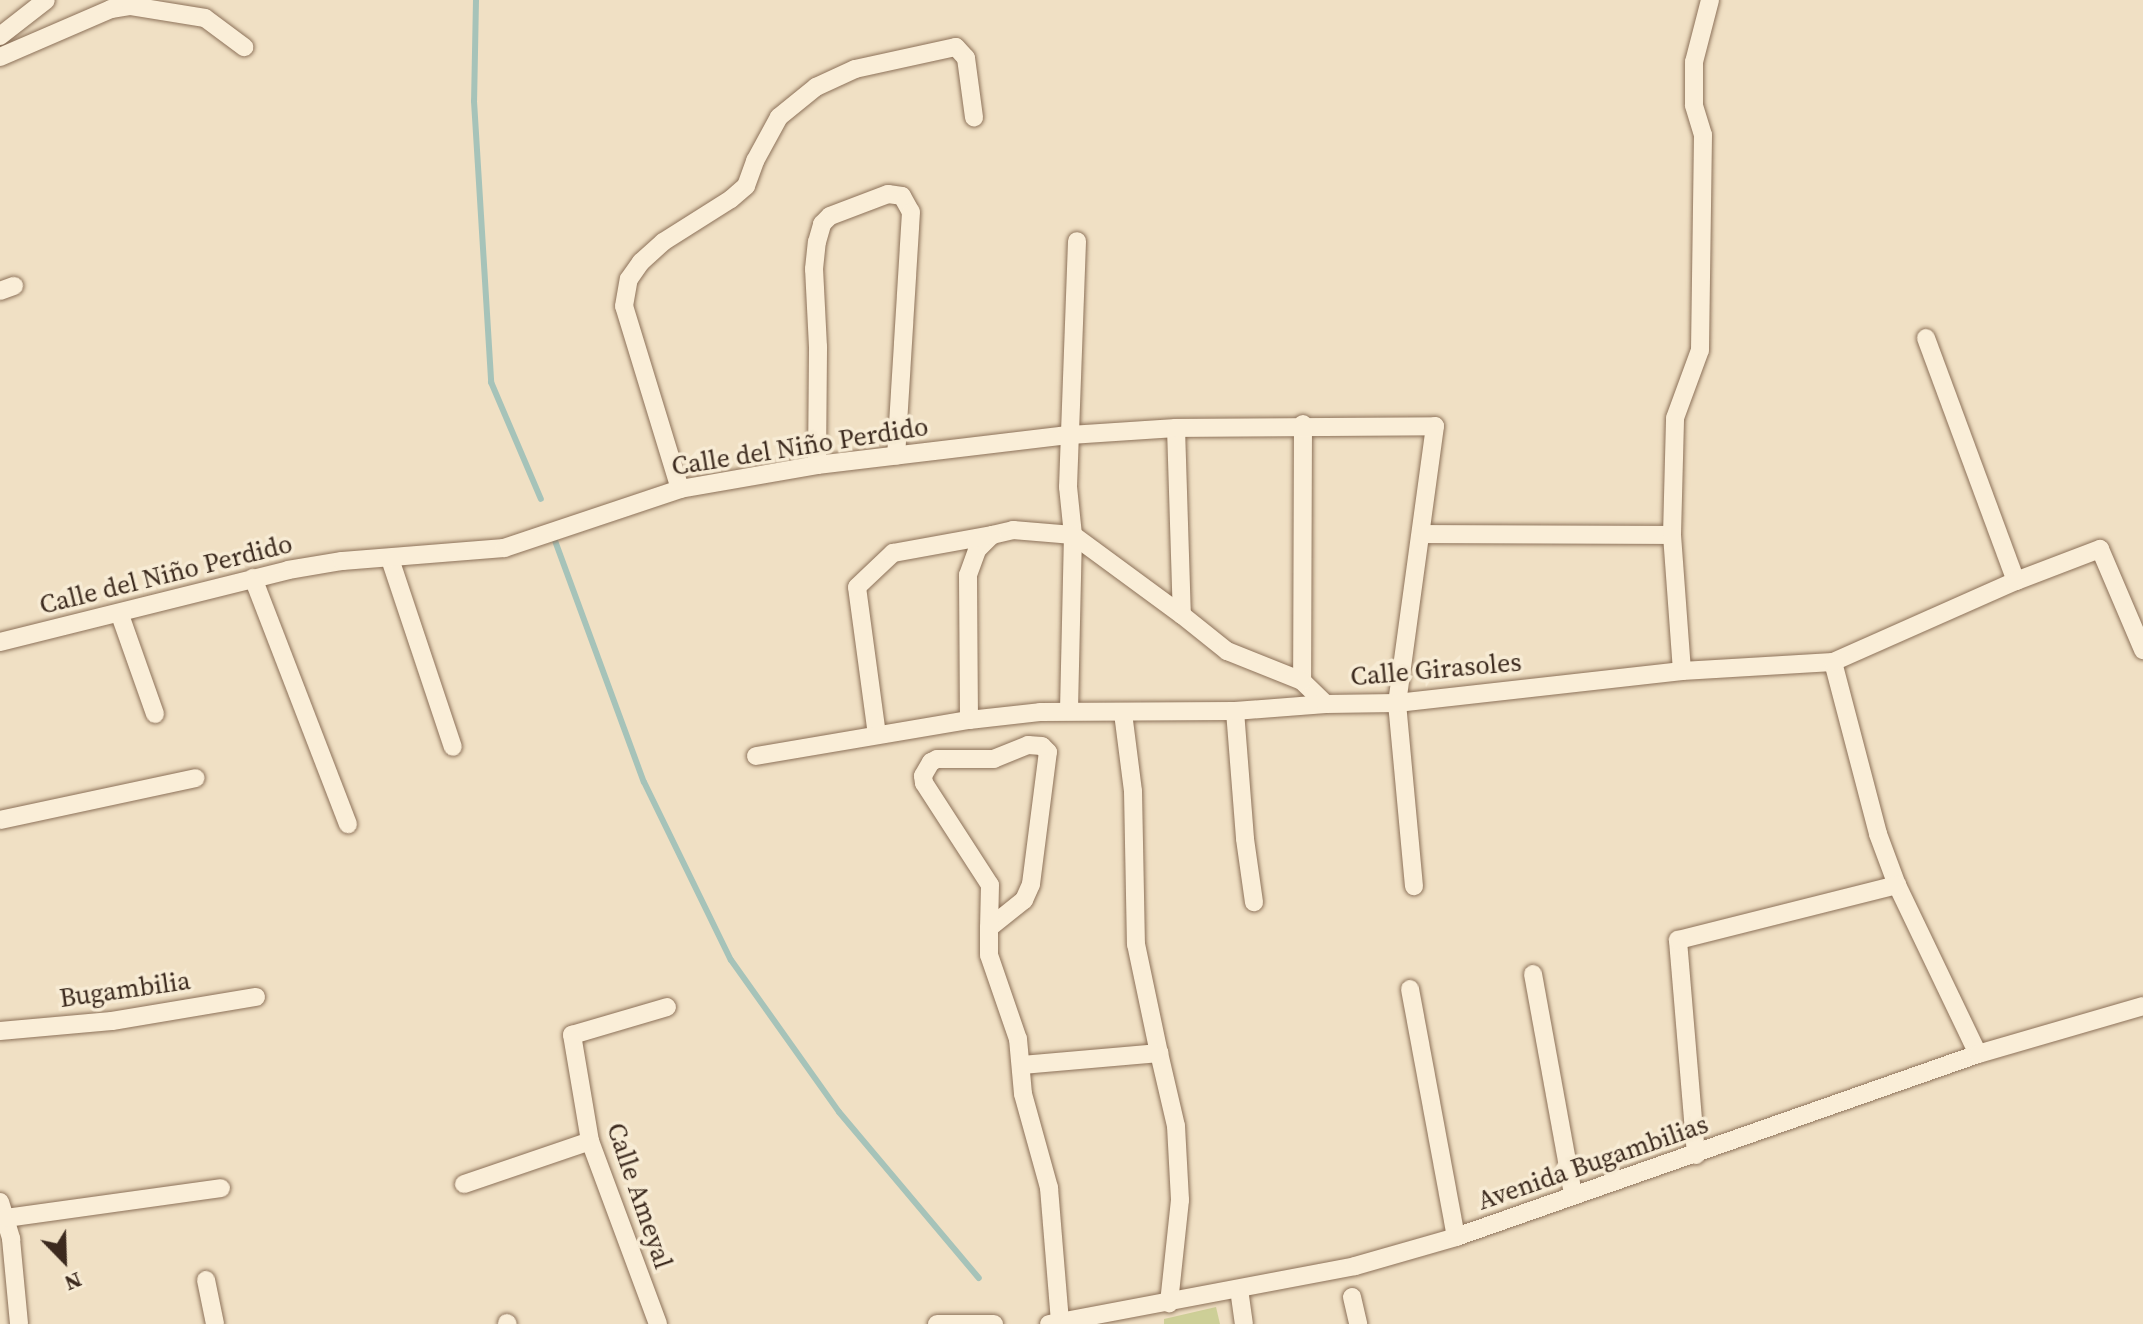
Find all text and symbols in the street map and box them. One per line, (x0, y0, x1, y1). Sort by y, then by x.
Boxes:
street label: Calle del Niño Perdido (670, 411, 930, 483)
street label: Calle del Niño Perdido (36, 529, 296, 621)
street label: Calle Girasoles (1349, 647, 1523, 693)
street label: Bugambilia (58, 965, 192, 1015)
street label: Avenida Bugambilias (1474, 1109, 1712, 1217)
street label: Calle Ameyal (600, 1119, 678, 1273)
north arrow (24, 1220, 104, 1300)
text: N (60, 1265, 87, 1299)

